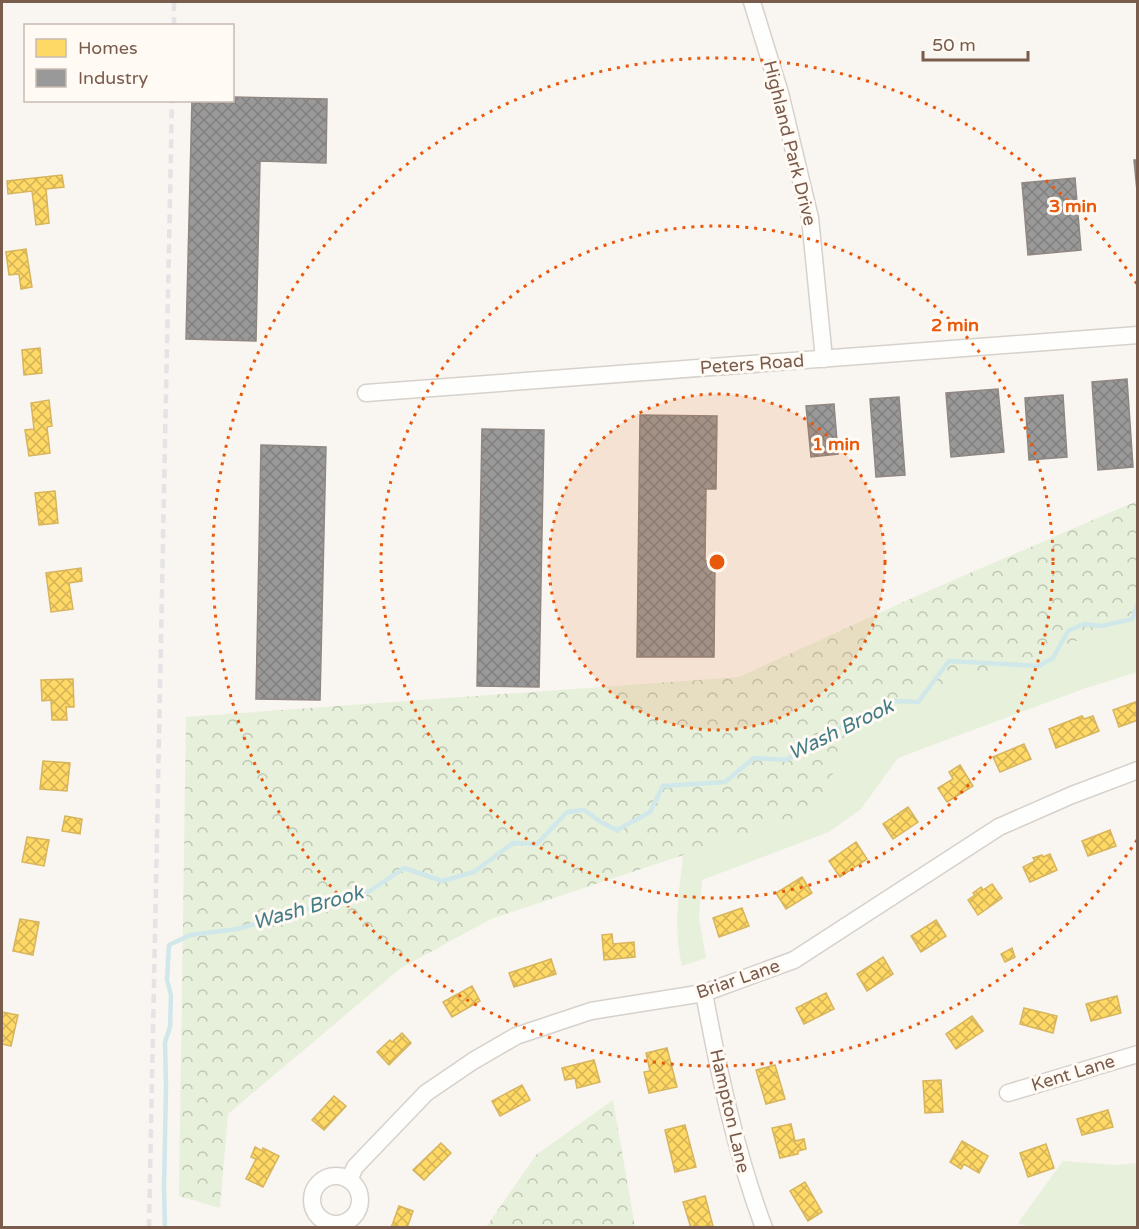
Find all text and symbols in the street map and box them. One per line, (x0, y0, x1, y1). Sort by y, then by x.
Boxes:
legend (24, 24, 234, 102)
scale bar (923, 24, 1028, 62)
text: 50 m (932, 34, 976, 56)
text: Homes (78, 37, 138, 59)
street label: Highland Park Drive (759, 58, 821, 228)
text: Industry (78, 67, 149, 89)
text: 3 min (1049, 195, 1097, 217)
text: 2 min (931, 314, 979, 336)
street label: Peters Road (699, 349, 805, 379)
text: 1 min (812, 433, 860, 455)
centre of rings (707, 552, 727, 572)
water label: Wash Brook (785, 693, 899, 766)
water label: Wash Brook (250, 880, 368, 935)
street label: Briar Lane (693, 954, 783, 1004)
street label: Hampton Lane (705, 1047, 755, 1175)
street label: Kent Lane (1029, 1050, 1117, 1096)

